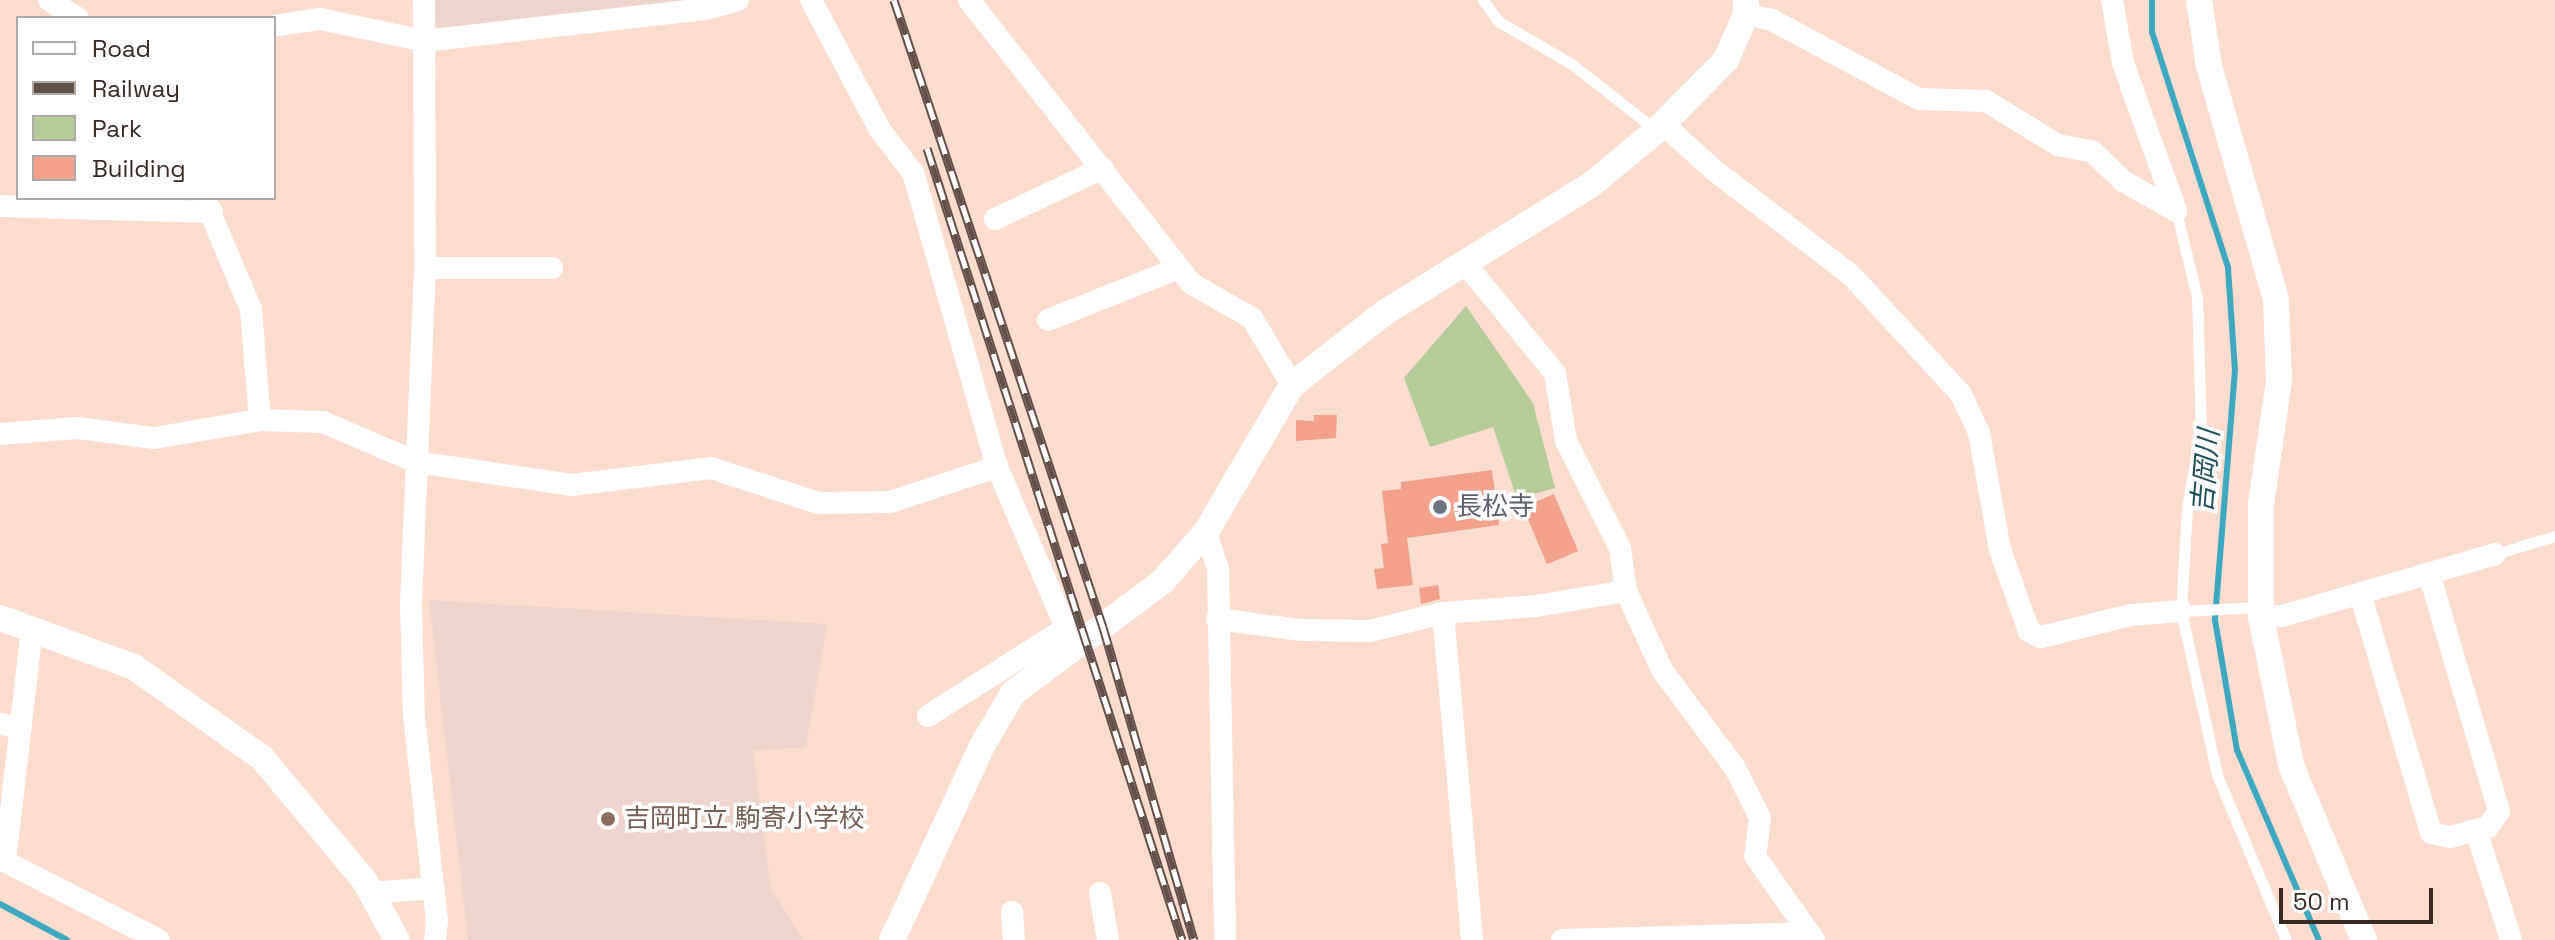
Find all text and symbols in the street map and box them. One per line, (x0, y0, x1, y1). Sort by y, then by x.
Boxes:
legend (16, 16, 276, 200)
text: Road (92, 33, 151, 64)
text: Railway (92, 73, 180, 104)
text: Park (92, 113, 142, 144)
text: Building (92, 153, 186, 184)
water label: 吉岡川 (2185, 428, 2225, 514)
place label: 長松寺 (1456, 491, 1534, 523)
marker: 長松寺 (1431, 498, 1449, 516)
place label: 吉岡町立 駒寄小学校 (624, 803, 865, 835)
marker: 吉岡町立 駒寄小学校 (599, 810, 617, 828)
scale bar (2283, 872, 2437, 922)
text: 50 m (2293, 886, 2350, 917)

